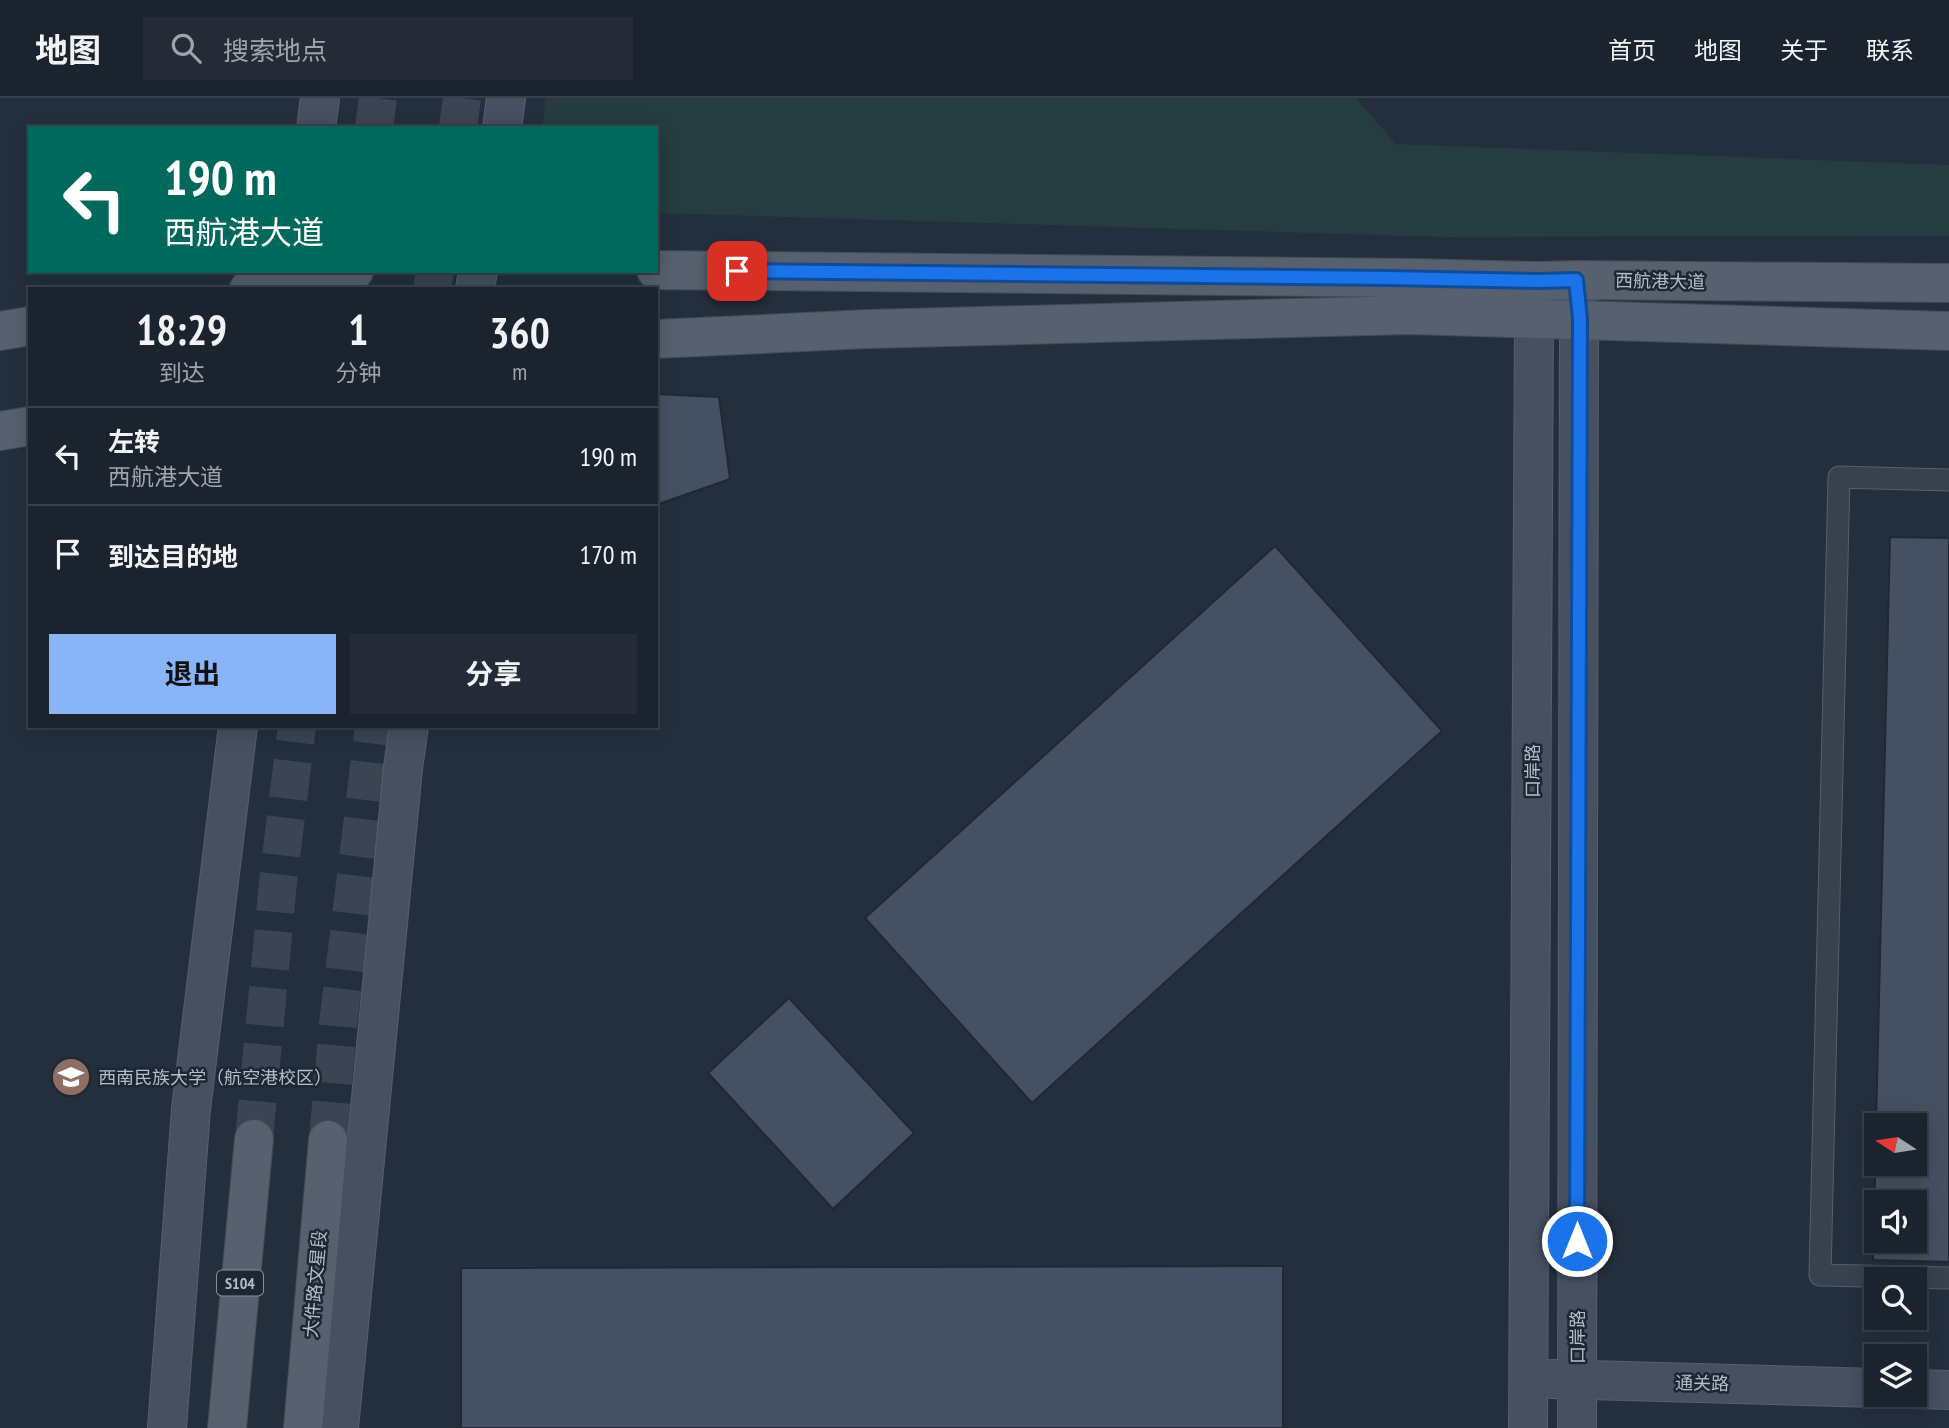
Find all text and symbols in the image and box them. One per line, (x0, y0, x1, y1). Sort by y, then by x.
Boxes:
search box (143, 17, 633, 80)
text: 地图 (35, 28, 101, 71)
icon: search (167, 29, 205, 67)
text: 搜索地点 (223, 34, 327, 67)
text: 首页 (1608, 35, 1656, 66)
text: 地图 (1694, 35, 1742, 66)
text: 关于 (1780, 35, 1828, 66)
text: 联系 (1866, 35, 1914, 66)
text: 190 m (164, 145, 277, 209)
icon: left (49, 154, 140, 245)
text: 西航港大道 (164, 211, 324, 253)
pin (707, 241, 767, 301)
icon: arrive (718, 252, 756, 290)
street label: 西航港大道 (1615, 269, 1705, 293)
text: 18:29 (136, 302, 227, 357)
text: 1 (348, 302, 368, 357)
text: 360 (490, 305, 550, 360)
text: m (512, 357, 527, 386)
text: 到达 (159, 358, 205, 387)
text: 分钟 (335, 358, 381, 387)
text: 左转 (108, 425, 160, 458)
icon: left (49, 437, 87, 475)
text: 190 m (579, 440, 637, 473)
text: 西航港大道 (108, 462, 223, 491)
icon: arrive (49, 535, 87, 573)
text: 170 m (579, 538, 637, 571)
text: 到达目的地 (108, 540, 238, 573)
button: 退出 (49, 634, 336, 714)
button: 分享 (350, 634, 637, 714)
street label: 口岸路 (1521, 744, 1544, 798)
school or university icon: 西南民族大学（航空港校区） (50, 1056, 92, 1098)
place label: 西南民族大学（航空港校区） (98, 1066, 332, 1089)
north arrow (1864, 1113, 1927, 1176)
map controls (1864, 1113, 1927, 1407)
button: sound (1864, 1190, 1927, 1253)
position arrow (1540, 1204, 1614, 1278)
street label: 大件路文星段 (299, 1229, 331, 1339)
button: search (1864, 1267, 1927, 1330)
road number: S104 (217, 1270, 263, 1296)
street label: 口岸路 (1566, 1310, 1589, 1364)
button: layers (1864, 1344, 1927, 1407)
street label: 通关路 (1675, 1371, 1729, 1395)

